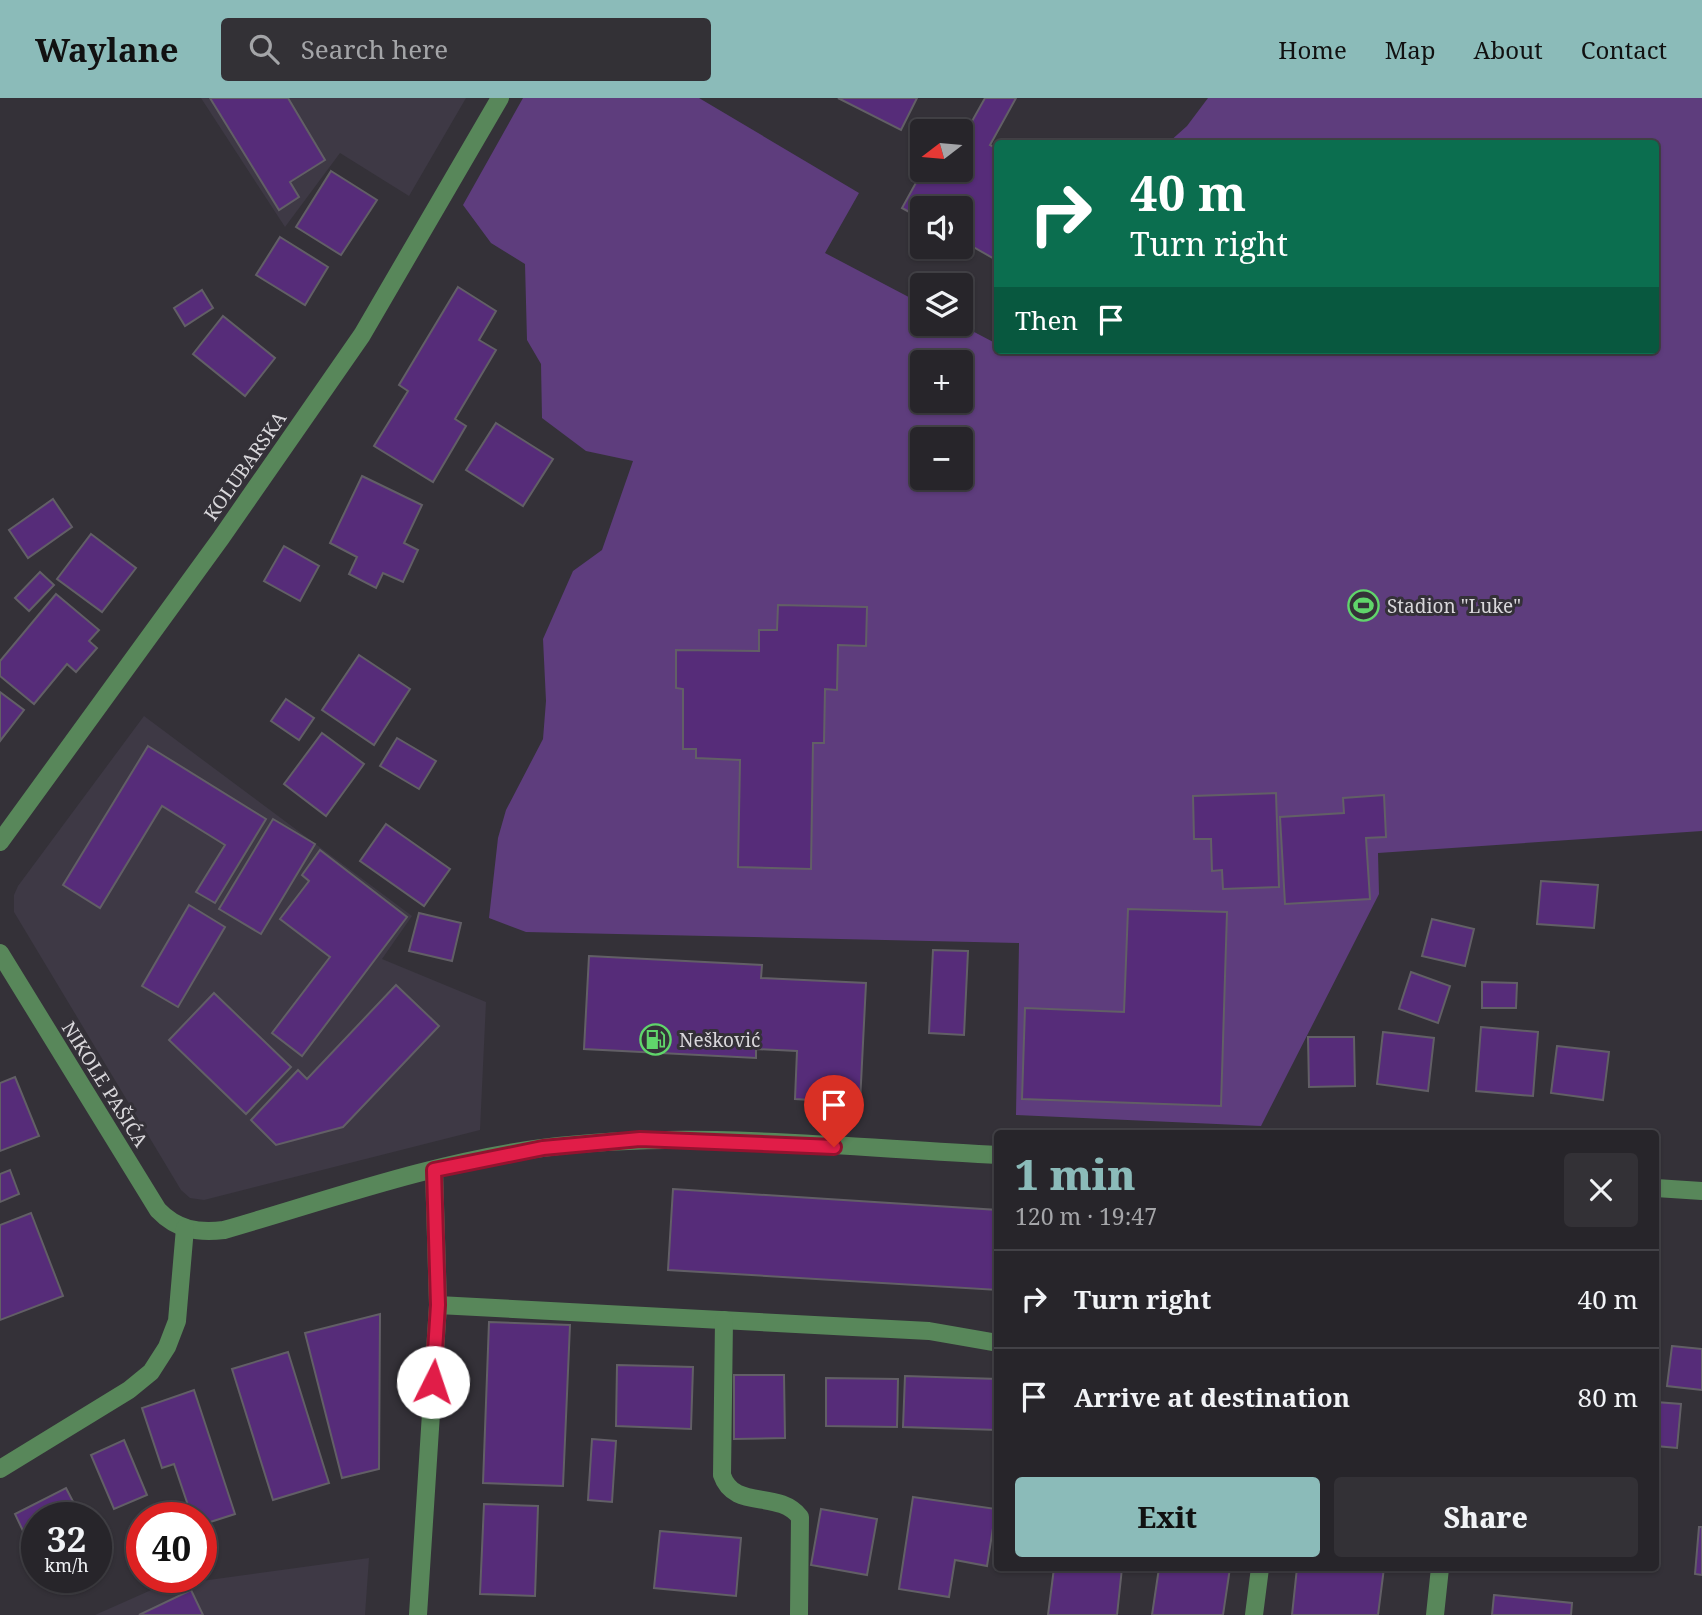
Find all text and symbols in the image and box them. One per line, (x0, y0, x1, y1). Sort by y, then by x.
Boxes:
search box (221, 18, 711, 81)
text: Waylane (35, 27, 179, 72)
icon: search (245, 30, 283, 68)
text: Search here (301, 31, 448, 67)
text: Home (1278, 33, 1347, 66)
text: Map (1385, 33, 1436, 66)
text: About (1474, 33, 1543, 66)
text: Contact (1581, 33, 1667, 66)
north arrow (910, 119, 973, 182)
map controls (910, 119, 973, 490)
text: 40 m (1130, 159, 1246, 225)
icon: right (1015, 168, 1106, 259)
button: sound (910, 196, 973, 259)
text: Turn right (1130, 222, 1288, 265)
button: layers (910, 273, 973, 336)
icon: arrive (1092, 301, 1130, 339)
text: Then (1015, 302, 1078, 338)
button: + (910, 350, 973, 413)
street label: KOLUBARSKA (198, 406, 293, 526)
button: − (910, 427, 973, 490)
sports icon: Stadion "Luke" (1347, 589, 1381, 623)
place label: Stadion "Luke" (1387, 593, 1521, 619)
street label: NIKOLE PAŠIĆA (56, 1016, 154, 1152)
fuel station icon: Nešković (639, 1023, 673, 1057)
place label: Nešković (679, 1027, 760, 1053)
pin (804, 1075, 864, 1147)
icon: arrive (815, 1086, 853, 1124)
text: 1 min (1015, 1145, 1136, 1202)
button: close (1564, 1153, 1638, 1227)
text: 120 m · 19:47 (1015, 1200, 1157, 1232)
icon: right (1015, 1280, 1053, 1318)
text: Turn right (1074, 1281, 1211, 1317)
text: 40 m (1578, 1281, 1638, 1317)
position arrow (396, 1345, 470, 1419)
icon: arrive (1015, 1378, 1053, 1416)
text: Arrive at destination (1074, 1379, 1350, 1415)
text: 80 m (1578, 1379, 1638, 1415)
button: Exit (1015, 1477, 1320, 1557)
button: Share (1334, 1477, 1638, 1557)
speed limit sign: 40 (126, 1502, 217, 1593)
text: 32 (47, 1515, 86, 1562)
text: km/h (44, 1553, 89, 1577)

